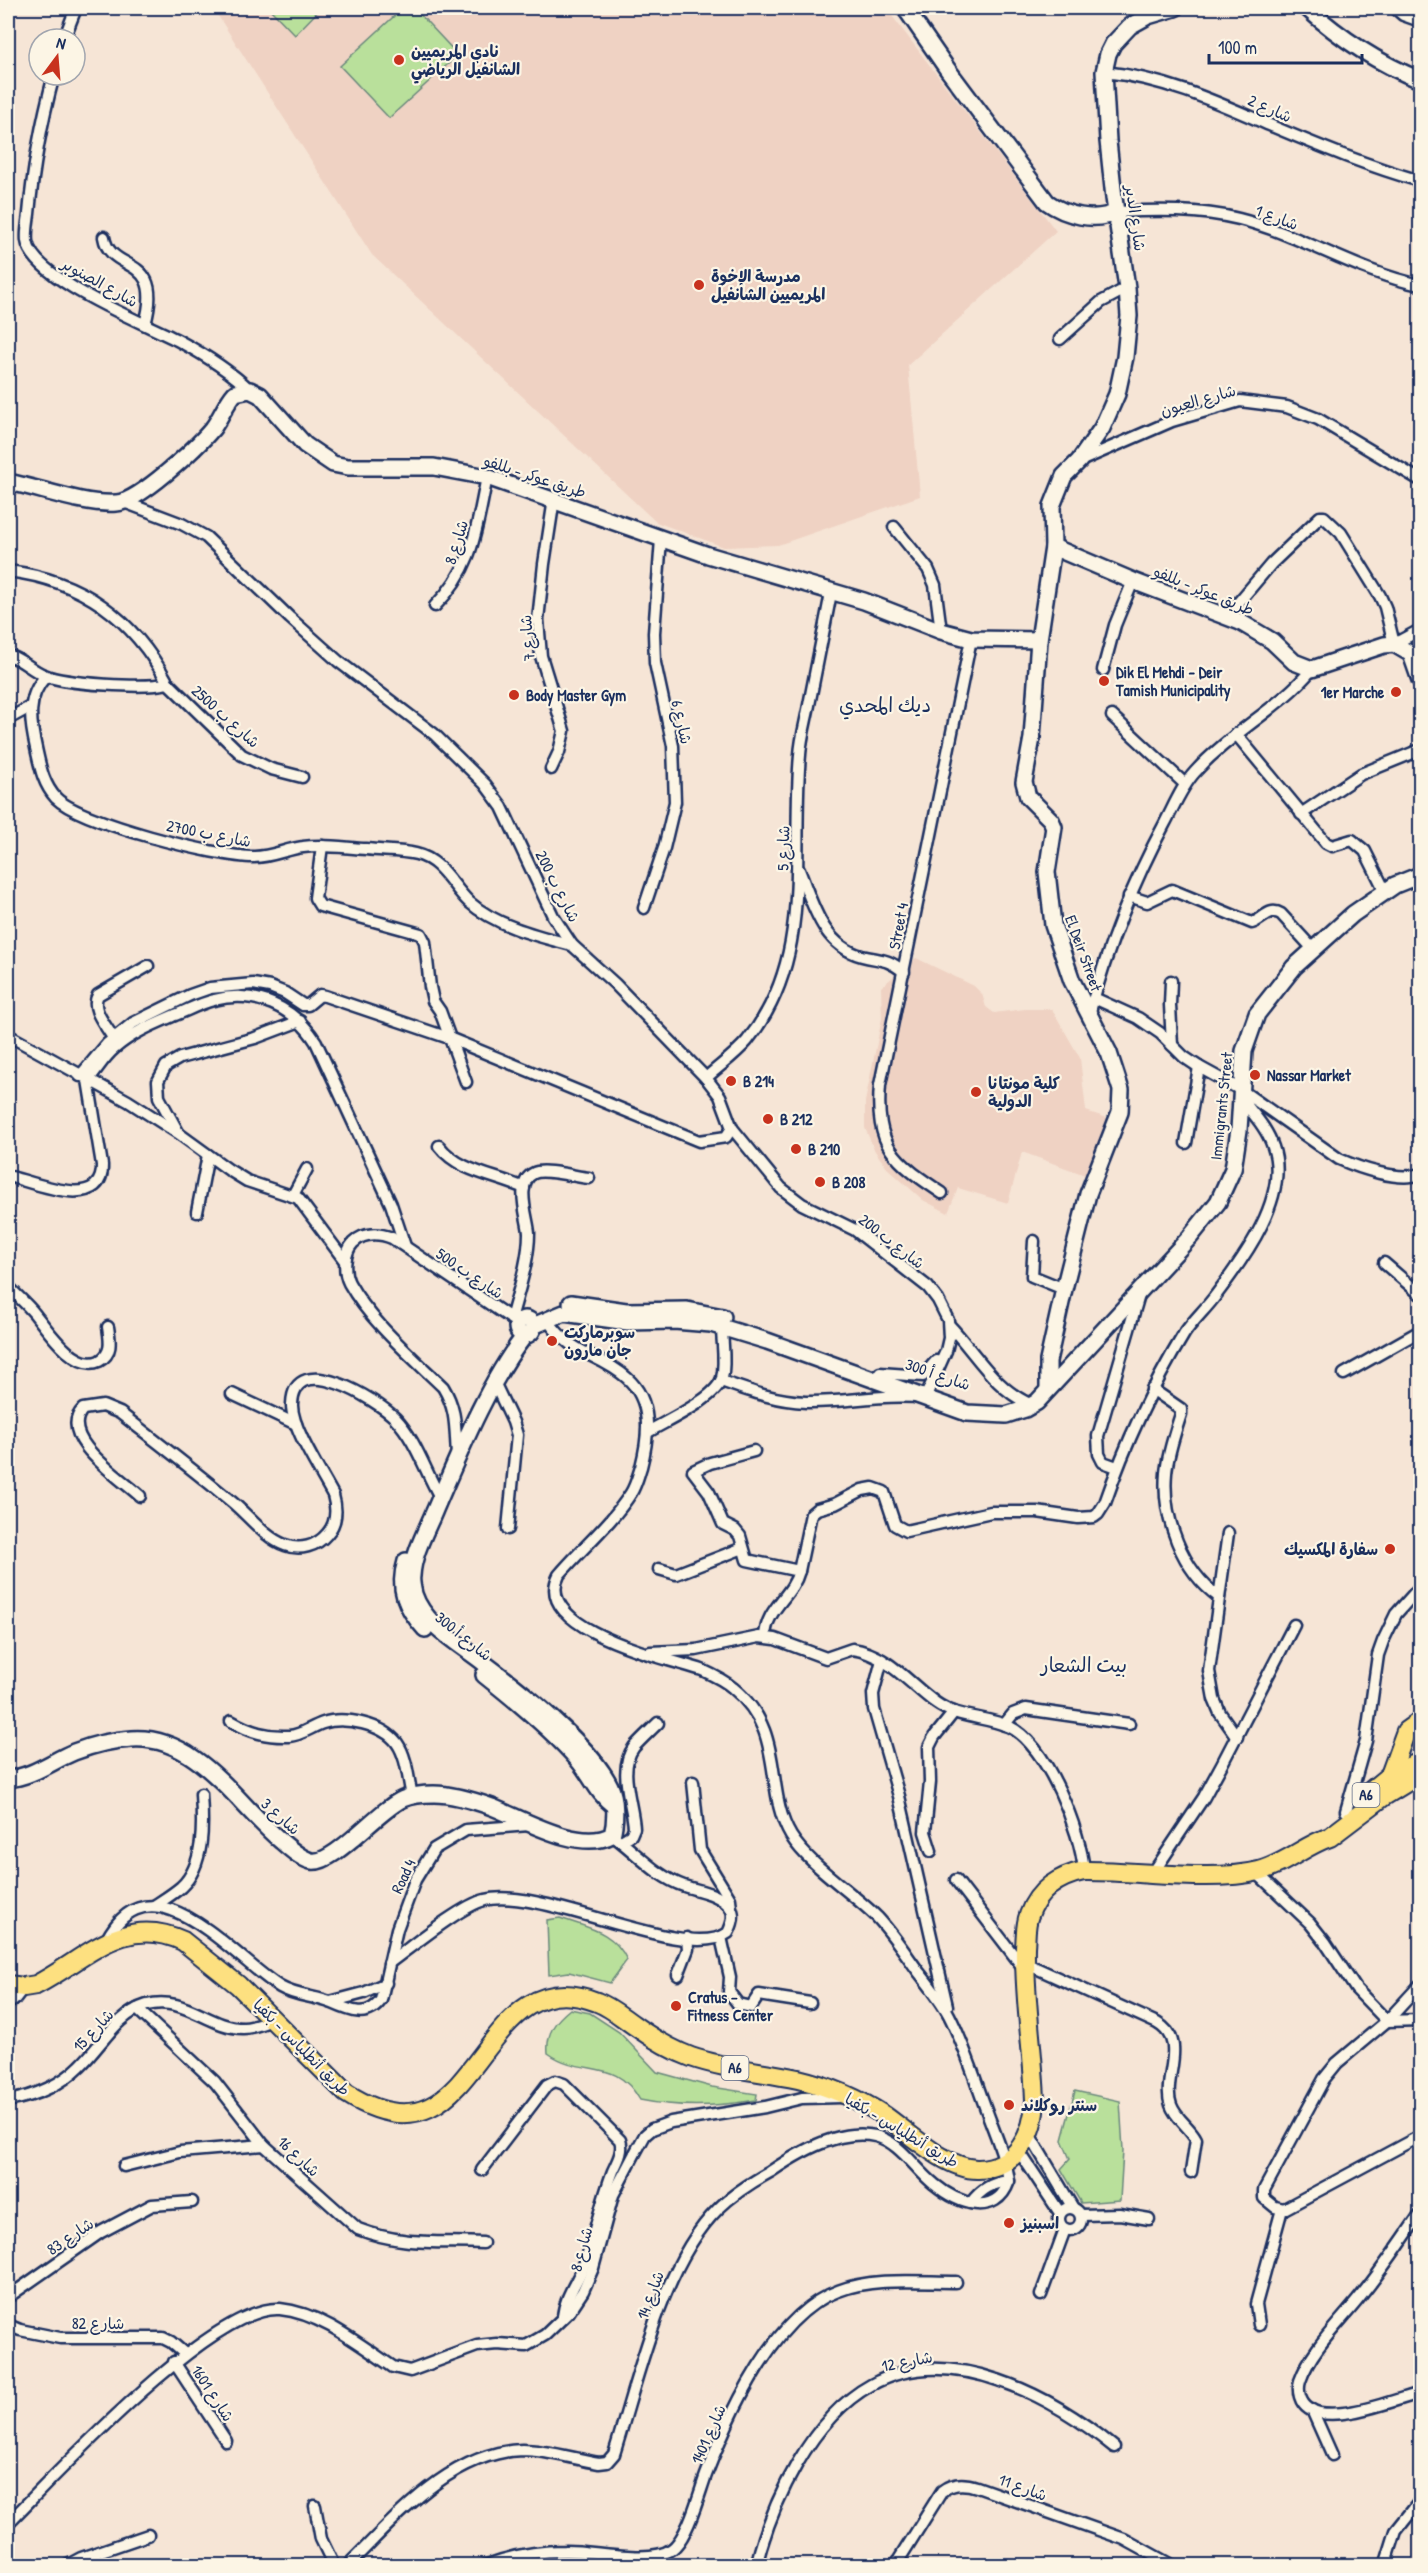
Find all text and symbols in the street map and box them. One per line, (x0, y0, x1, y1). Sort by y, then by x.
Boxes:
north arrow (27, 27, 87, 87)
scale bar (1209, 27, 1362, 65)
text: N (54, 31, 69, 54)
text: 100 m (1218, 35, 1257, 60)
place label: نادي المريميين الشانفيل الرياضي (411, 40, 520, 84)
marker: نادي المريميين الشانفيل الرياضي (392, 53, 406, 67)
street label: شارع 2 (1244, 89, 1295, 128)
street label: شارع الدير (1119, 182, 1152, 253)
street label: شارع 1 (1252, 199, 1302, 236)
street label: شارع الصنوبر (56, 251, 142, 313)
place label: مدرسة الإخوة المريميين الشانفيل (711, 265, 825, 305)
marker: مدرسة الإخوة المريميين الشانفيل (692, 278, 706, 292)
street label: شارع العيون (1158, 379, 1239, 422)
street label: طريق عوكر - بللفو (480, 449, 589, 503)
street label: شارع 8 (439, 517, 474, 567)
street label: طريق عوكر - بللفو (1149, 559, 1258, 620)
street label: شارع 7 (514, 614, 541, 662)
place label: Dik El Mehdi - Deir Tamish Municipality (1115, 661, 1231, 702)
marker: Dik El Mehdi - Deir Tamish Municipality (1097, 674, 1111, 688)
street label: شارع ب 2500 (187, 680, 265, 753)
place label: 1er Marche (1321, 681, 1385, 703)
place label: Body Master Gym (526, 684, 626, 707)
marker: 1er Marche (1389, 685, 1403, 699)
marker: Body Master Gym (507, 688, 521, 702)
district label: ديك المحدي (839, 691, 931, 720)
street label: شارع 6 (665, 698, 698, 746)
street label: شارع ب 2700 (165, 814, 253, 853)
street label: شارع 5 (772, 825, 795, 871)
street label: شارع ب 200 (530, 846, 585, 926)
street label: Street 4 (883, 901, 913, 951)
street label: El Deir Street (1060, 912, 1108, 995)
street label: Immigrants Street (1204, 1050, 1238, 1161)
place label: Nassar Market (1267, 1064, 1351, 1086)
marker: Nassar Market (1248, 1068, 1262, 1082)
place label: B 214 (743, 1070, 774, 1092)
place label: كلية مونتانا الدولية (988, 1072, 1060, 1112)
marker: B 214 (724, 1074, 738, 1088)
marker: كلية مونتانا الدولية (969, 1085, 983, 1099)
place label: B 212 (780, 1108, 813, 1130)
marker: B 212 (761, 1112, 775, 1126)
place label: B 210 (808, 1138, 840, 1160)
marker: B 210 (789, 1142, 803, 1156)
place label: B 208 (832, 1171, 865, 1193)
marker: B 208 (813, 1175, 827, 1189)
street label: شارع ب 200 (854, 1208, 929, 1274)
street label: شارع ب 500 (431, 1242, 508, 1305)
place label: سوبرماركت جان مارون (564, 1321, 635, 1361)
marker: سوبرماركت جان مارون (545, 1334, 559, 1348)
street label: شارع أ 300 (902, 1353, 973, 1396)
place label: سفارة المكسيك (1284, 1538, 1378, 1560)
marker: سفارة المكسيك (1383, 1542, 1397, 1556)
street label: شارع أ 300 (430, 1606, 497, 1667)
district label: بيت الشعار (1039, 1651, 1127, 1678)
road number: A6 (1352, 1783, 1380, 1807)
street label: شارع 3 (256, 1793, 305, 1840)
street label: Road 4 (385, 1855, 421, 1897)
place label: Cratus – Fitness Center (687, 1986, 774, 2026)
street label: طريق أنطلياس - بكفيا (249, 1994, 355, 2100)
marker: Cratus – Fitness Center (669, 1999, 683, 2013)
street label: شارع 15 (68, 2004, 119, 2057)
road number: A6 (722, 2056, 748, 2080)
street label: طريق أنطلياس - بكفيا (841, 2087, 963, 2173)
place label: سنتر روكلاند (1021, 2094, 1097, 2116)
marker: سنتر روكلاند (1002, 2098, 1016, 2112)
street label: شارع 16 (272, 2131, 325, 2182)
street label: شارع 83 (42, 2212, 98, 2261)
place label: اسبنيز (1019, 2212, 1059, 2234)
marker: اسبنيز (1002, 2216, 1016, 2230)
street label: شارع 8 (565, 2224, 598, 2274)
street label: شارع 14 (631, 2268, 670, 2323)
street label: شارع 82 (72, 2312, 124, 2335)
street label: شارع 12 (880, 2345, 935, 2378)
street label: شارع 1601 (186, 2360, 240, 2426)
street label: شارع 1401 (685, 2401, 732, 2468)
street label: شارع 11 (995, 2468, 1050, 2507)

